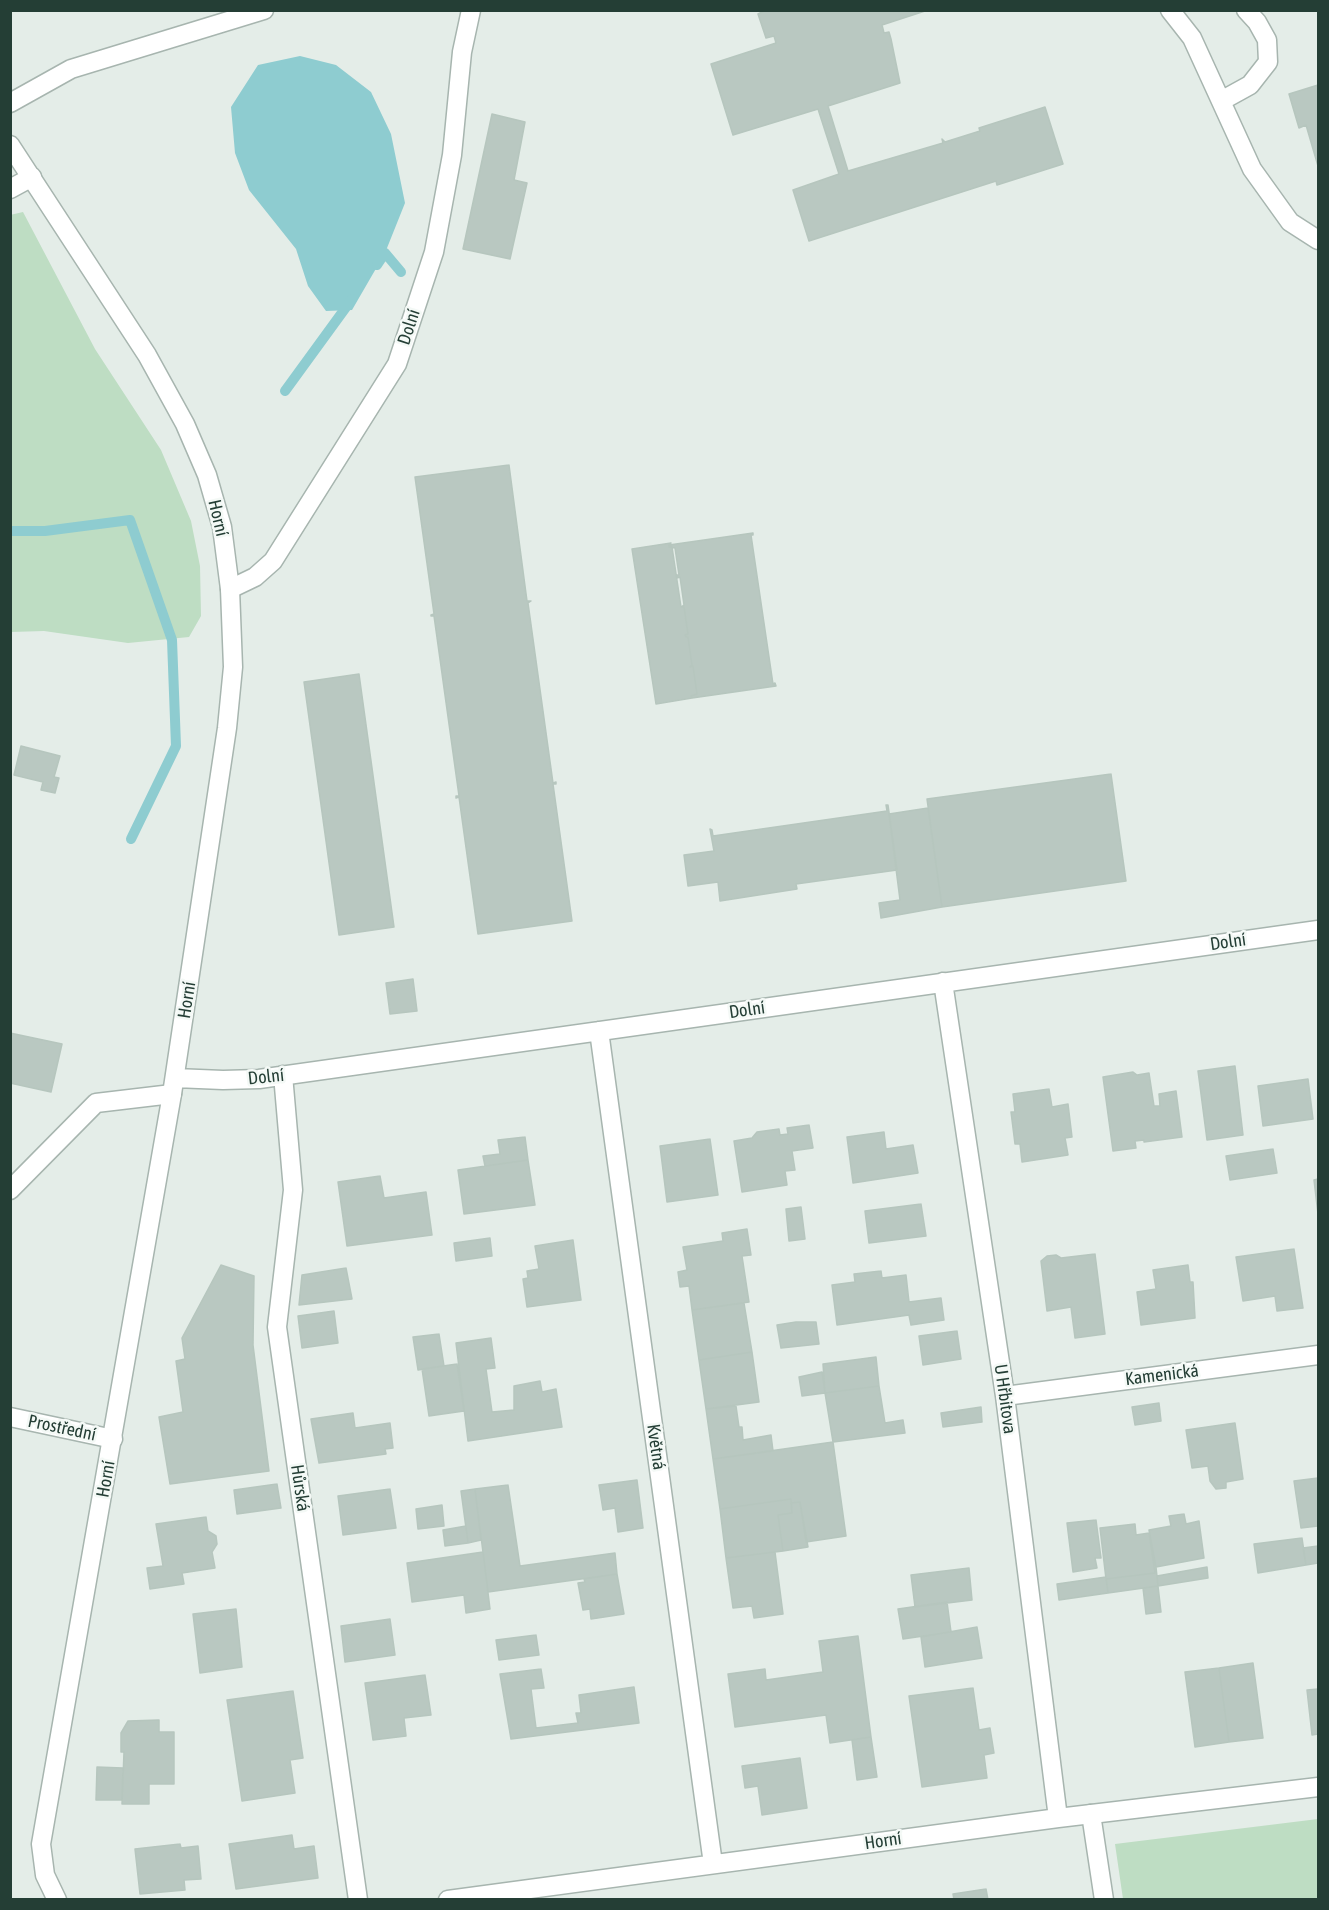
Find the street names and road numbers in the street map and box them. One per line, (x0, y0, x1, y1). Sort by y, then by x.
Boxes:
street label: Dolní (393, 306, 425, 348)
street label: Horní (203, 497, 233, 539)
street label: Dolní (1209, 929, 1247, 955)
street label: Horní (173, 980, 201, 1020)
street label: Dolní (728, 997, 766, 1023)
street label: Dolní (247, 1064, 285, 1090)
street label: Kamenická (1124, 1360, 1200, 1390)
street label: U Hřbitova (989, 1363, 1021, 1435)
street label: Prostřední (26, 1410, 98, 1446)
street label: Květná (642, 1423, 670, 1471)
street label: Horní (92, 1459, 120, 1499)
street label: Hůrská (286, 1463, 314, 1513)
street label: Horní (863, 1828, 903, 1854)

